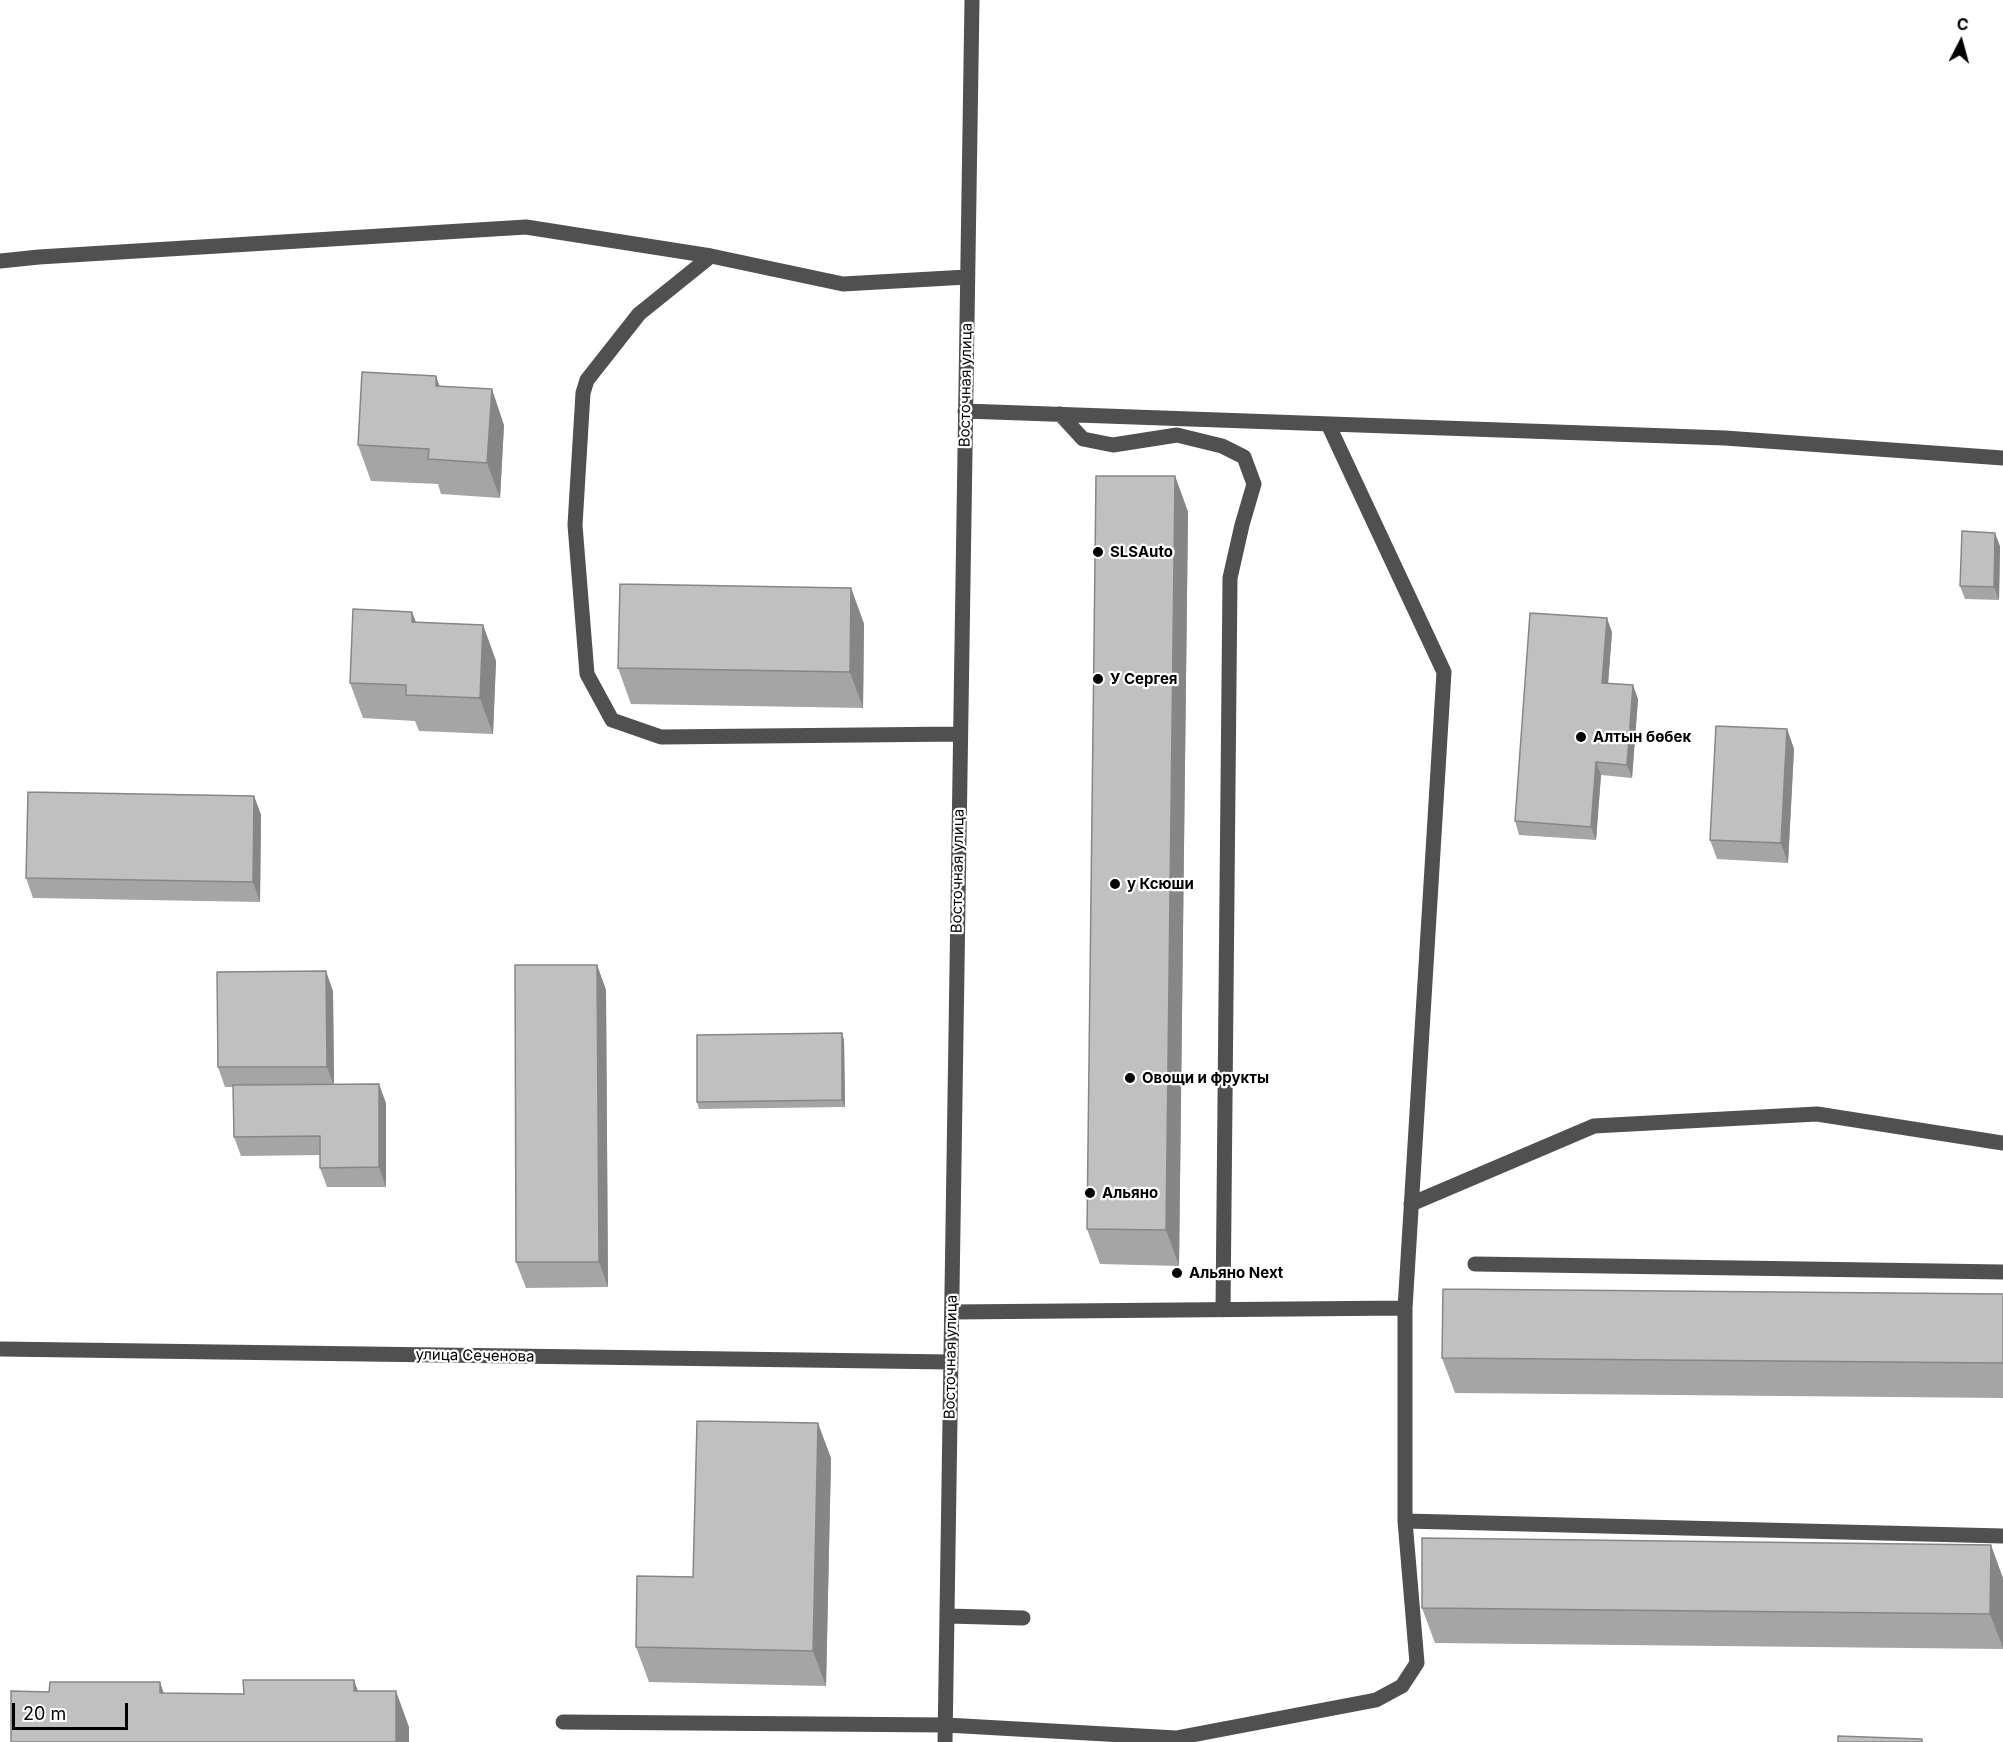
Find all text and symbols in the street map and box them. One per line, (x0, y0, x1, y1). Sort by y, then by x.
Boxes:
north arrow (1931, 12, 1991, 72)
text: С (1956, 14, 1970, 35)
street label: Восточная улица (956, 323, 976, 447)
place label: SLSAuto (1110, 543, 1173, 561)
marker: SLSAuto (1091, 545, 1105, 559)
place label: У Сергея (1110, 670, 1177, 688)
marker: У Сергея (1091, 672, 1105, 686)
place label: Алтын бөбек (1593, 728, 1691, 746)
marker: Алтын бөбек (1574, 730, 1588, 744)
street label: Восточная улица (948, 809, 968, 933)
place label: у Ксюши (1127, 875, 1194, 893)
marker: у Ксюши (1108, 877, 1122, 891)
place label: Овощи и фрукты (1142, 1069, 1269, 1087)
marker: Овощи и фрукты (1123, 1071, 1137, 1085)
place label: Альяно (1102, 1184, 1158, 1202)
marker: Альяно (1083, 1186, 1097, 1200)
place label: Альяно Next (1189, 1264, 1283, 1282)
marker: Альяно Next (1170, 1266, 1184, 1280)
street label: Восточная улица (941, 1295, 961, 1419)
street label: улица Сеченова (415, 1346, 535, 1366)
scale bar (15, 1691, 130, 1729)
text: 20 m (23, 1703, 66, 1724)

